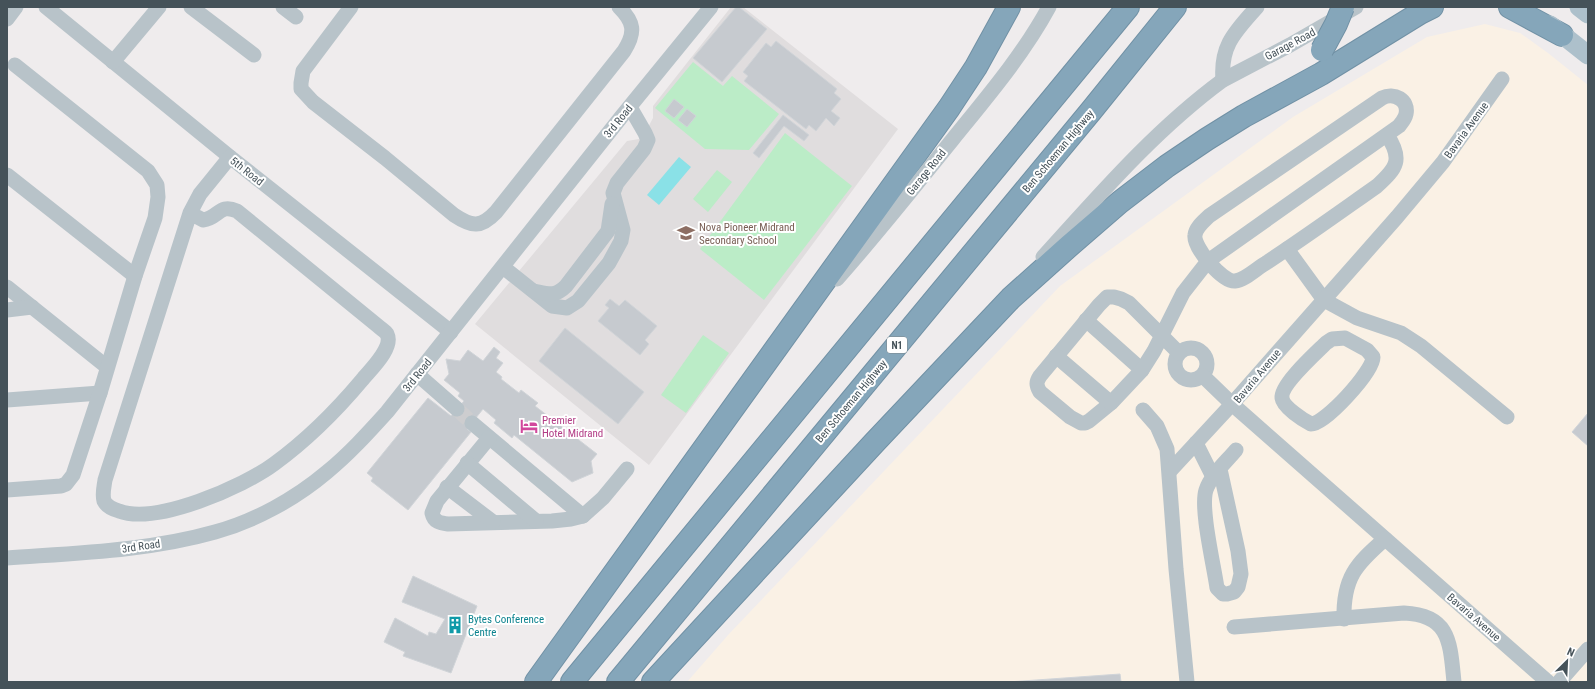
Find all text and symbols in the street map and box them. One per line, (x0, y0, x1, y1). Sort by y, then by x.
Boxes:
street label: Garage Road (1263, 26, 1318, 63)
street label: Bavaria Avenue (1442, 100, 1491, 161)
street label: 3rd Road (601, 102, 636, 140)
street label: Ben Schoeman Highway (1020, 107, 1097, 195)
street label: Garage Road (904, 147, 949, 198)
street label: 5th Road (227, 154, 266, 188)
place label: Nova Pioneer Midrand Secondary School (699, 221, 795, 247)
school or university icon: Nova Pioneer Midrand Secondary School (676, 223, 696, 243)
road number: N1 (887, 337, 907, 353)
street label: Bavaria Avenue (1231, 347, 1284, 406)
street label: 3rd Road (400, 356, 435, 394)
street label: Ben Schoeman Highway (813, 357, 890, 445)
place label: Premier Hotel Midrand (542, 414, 603, 440)
hotel icon: Premier Hotel Midrand (519, 416, 539, 436)
street label: 3rd Road (121, 537, 161, 556)
street label: Bavaria Avenue (1444, 591, 1503, 644)
place label: Bytes Conference Centre (468, 613, 544, 639)
building icon: Bytes Conference Centre (445, 615, 465, 635)
north arrow (1547, 641, 1587, 681)
text: N (1565, 645, 1577, 660)

